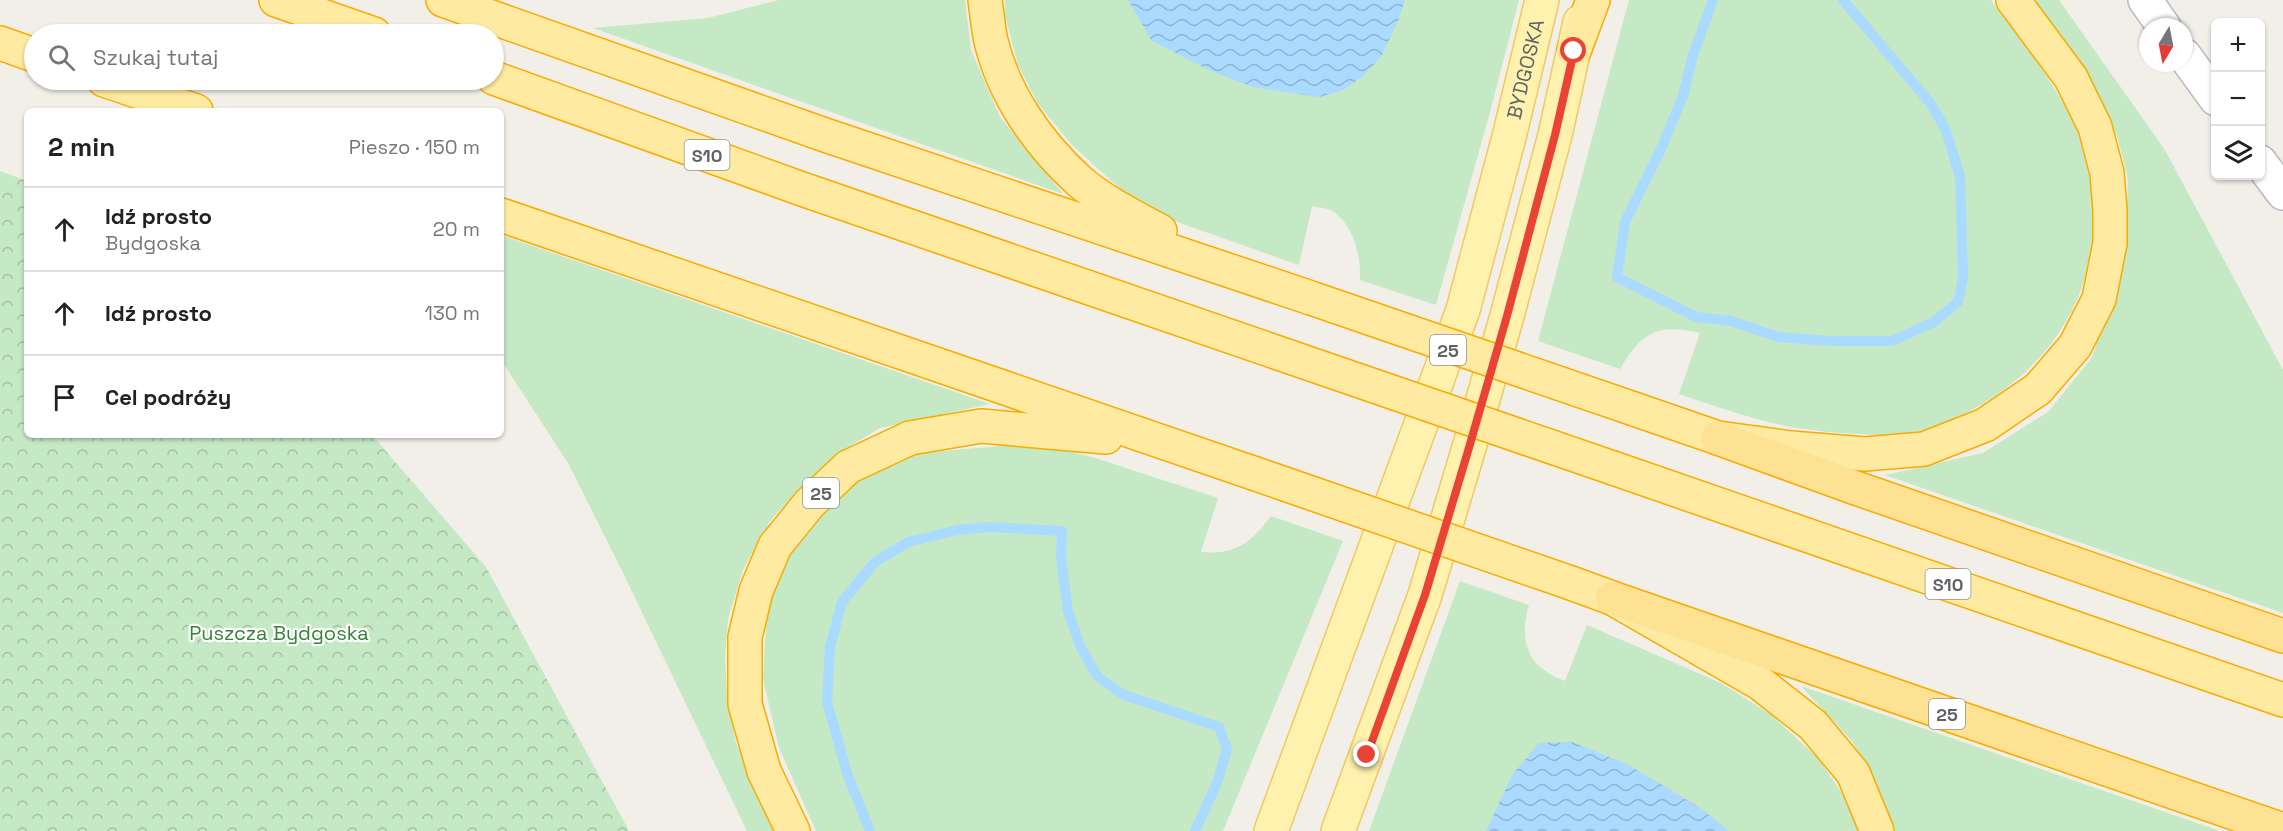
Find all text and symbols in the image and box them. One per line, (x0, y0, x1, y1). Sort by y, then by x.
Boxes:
street label: BYDGOSKA (1501, 16, 1550, 122)
north arrow (2139, 18, 2193, 72)
map controls (2211, 18, 2265, 180)
button: + (2211, 18, 2265, 72)
search box (24, 24, 504, 90)
route start (1560, 37, 1586, 63)
icon: search (45, 41, 78, 74)
text: Szukaj tutaj (93, 43, 218, 71)
button: − (2211, 72, 2265, 126)
button: layers (2211, 126, 2265, 180)
text: 2 min (48, 130, 115, 164)
text: Pieszo · 150 m (349, 134, 480, 160)
road number: S10 (684, 140, 730, 170)
text: Idź prosto (105, 202, 212, 230)
icon: ahead (48, 213, 81, 246)
text: 20 m (433, 216, 480, 242)
text: Bydgoska (105, 230, 201, 256)
icon: ahead (48, 297, 81, 330)
text: Idź prosto (105, 299, 212, 327)
text: 130 m (424, 300, 480, 326)
road number: 25 (1430, 335, 1466, 365)
icon: arrive (48, 381, 81, 414)
text: Cel podróży (105, 383, 231, 411)
road number: 25 (803, 478, 839, 508)
road number: S10 (1926, 569, 1970, 599)
park label: Puszcza Bydgoska (189, 620, 369, 646)
road number: 25 (1929, 699, 1965, 729)
route end (1353, 741, 1379, 767)

